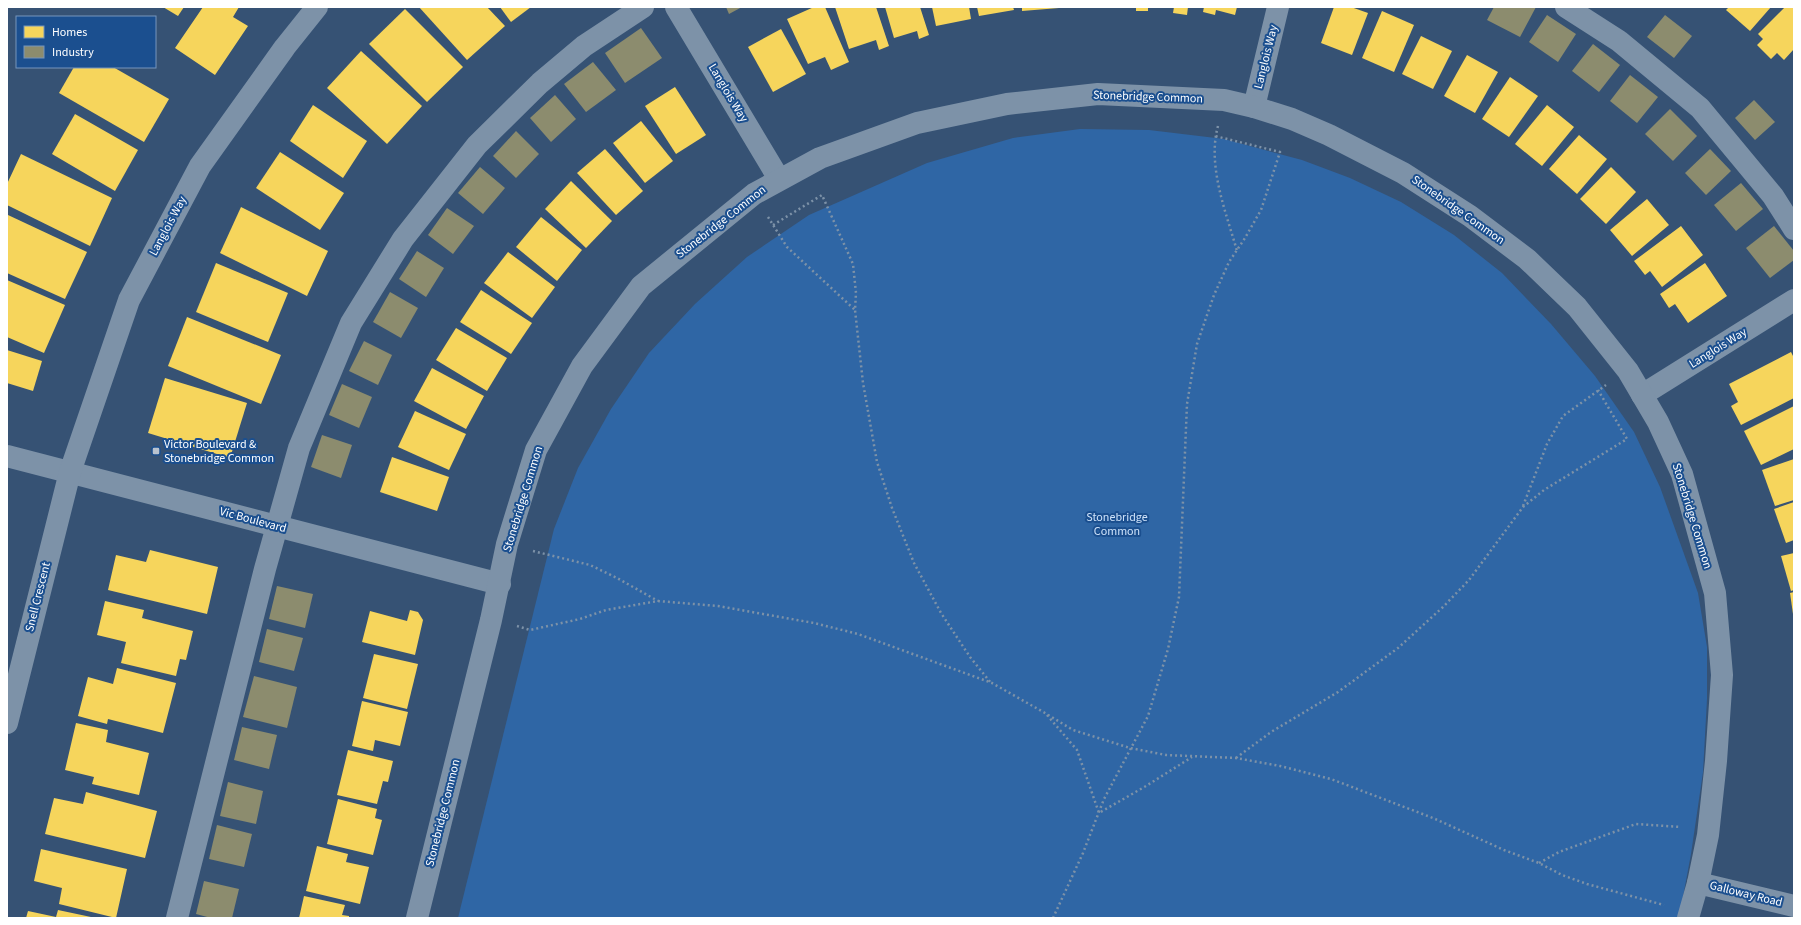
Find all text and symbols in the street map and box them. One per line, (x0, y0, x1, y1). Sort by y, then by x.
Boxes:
legend (16, 16, 156, 68)
street label: Langlois Way (1250, 23, 1282, 91)
text: Homes (52, 24, 87, 41)
text: Industry (52, 44, 94, 61)
street label: Langlois Way (704, 61, 752, 126)
street label: Stonebridge Common (1093, 87, 1203, 107)
street label: Stonebridge Common (1408, 171, 1508, 249)
street label: Stonebridge Common (672, 181, 770, 263)
street label: Langlois Way (145, 193, 191, 259)
street label: Langlois Way (1686, 323, 1751, 373)
place label: Victor Boulevard & Stonebridge Common (164, 436, 274, 467)
street label: Stonebridge Common (499, 444, 547, 554)
marker: Victor Boulevard & Stonebridge Common (151, 446, 161, 456)
street label: Stonebridge Common (1668, 461, 1716, 571)
street label: Vic Boulevard (218, 503, 288, 537)
park label: Stonebridge Common (1086, 509, 1148, 540)
street label: Snell Crescent (21, 560, 55, 634)
street label: Stonebridge Common (421, 758, 465, 868)
street label: Galloway Road (1708, 877, 1784, 911)

